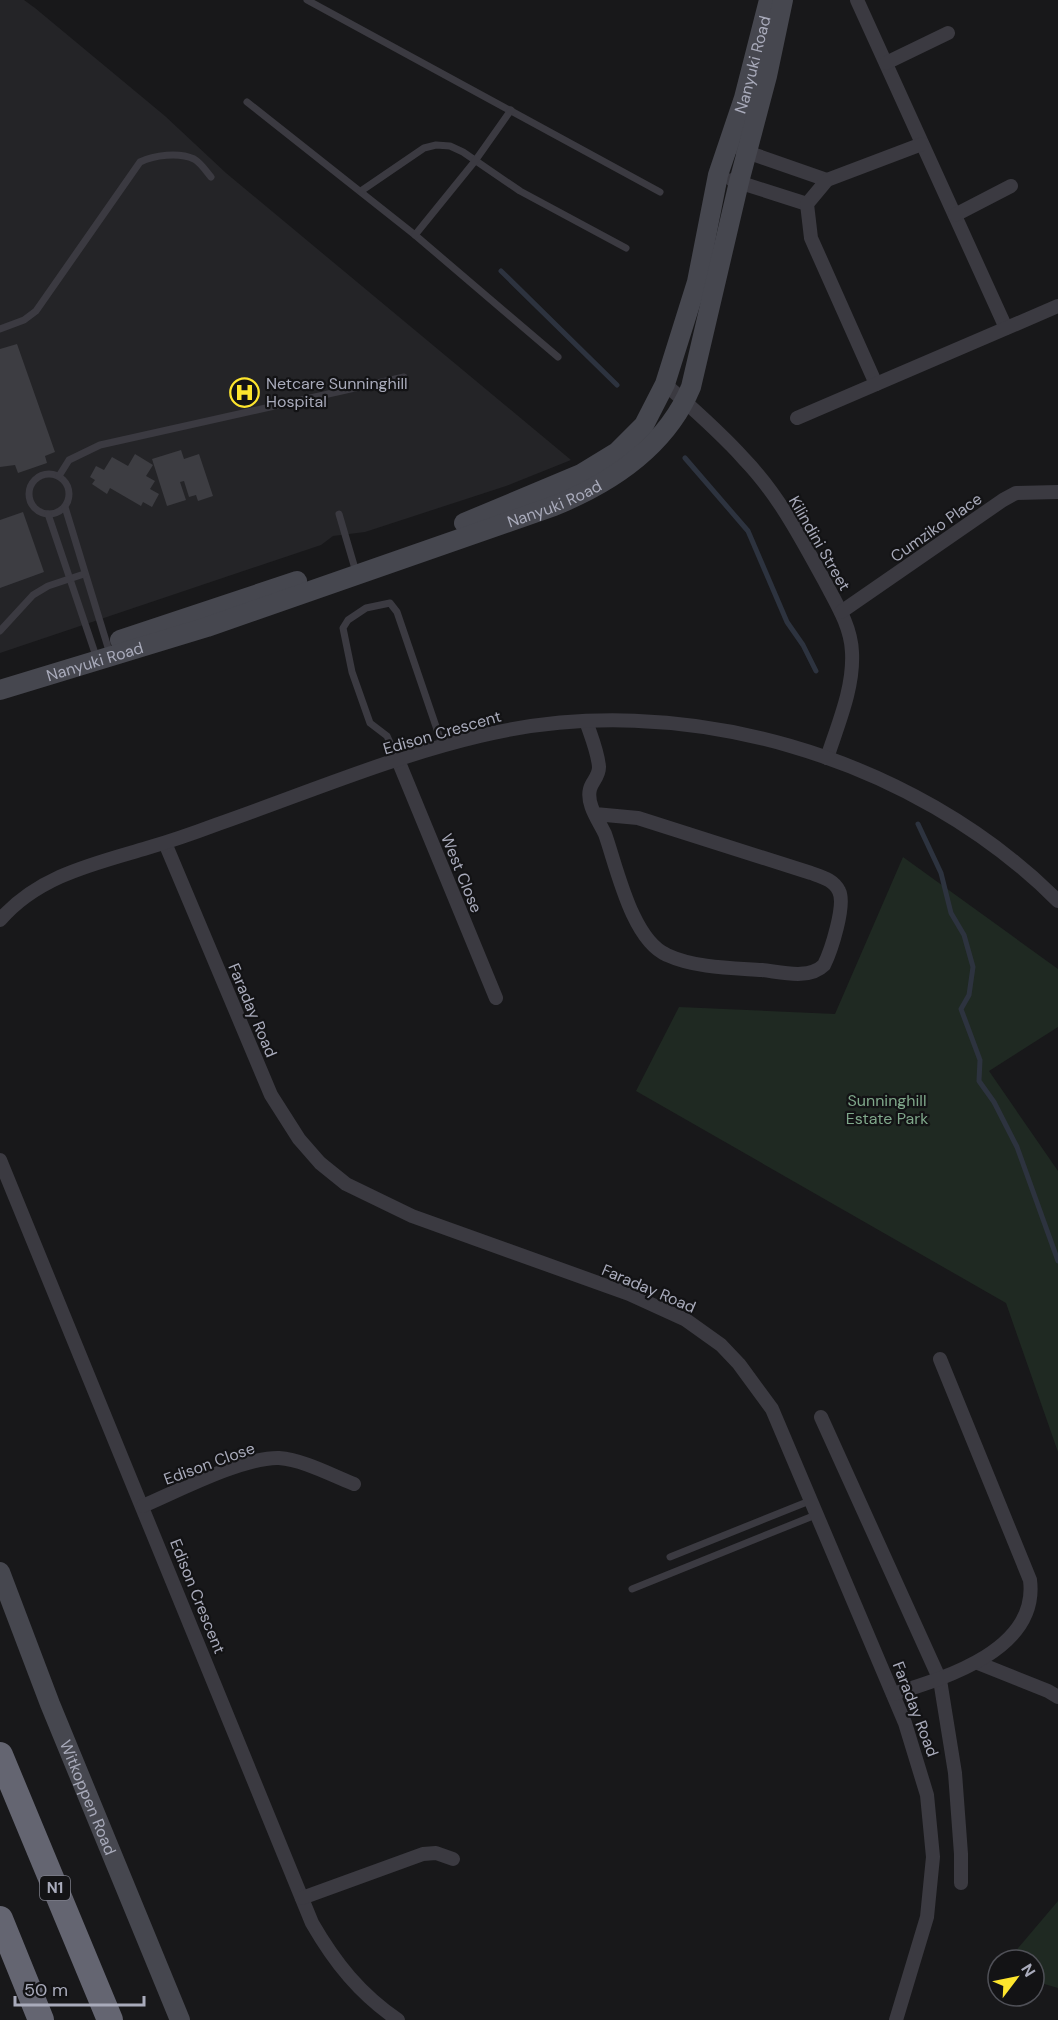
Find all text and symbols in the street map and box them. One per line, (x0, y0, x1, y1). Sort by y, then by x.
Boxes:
street label: Nanyuki Road (730, 14, 776, 116)
place label: Netcare Sunninghill Hospital (266, 373, 408, 412)
hospital icon: Netcare Sunninghill Hospital (229, 376, 261, 408)
street label: Nanyuki Road (504, 475, 606, 533)
street label: Cumziko Place (886, 488, 986, 567)
street label: Kilindini Street (784, 492, 855, 595)
street label: Nanyuki Road (44, 637, 146, 686)
street label: Edison Crescent (381, 706, 504, 759)
street label: West Close (436, 830, 487, 916)
street label: Faraday Road (223, 960, 282, 1060)
park label: Sunninghill Estate Park (846, 1090, 928, 1129)
street label: Faraday Road (599, 1259, 699, 1318)
street label: Edison Close (161, 1437, 258, 1490)
street label: Edison Crescent (165, 1536, 230, 1657)
street label: Faraday Road (888, 1659, 943, 1760)
street label: Witkoppen Road (55, 1737, 121, 1858)
road number: N1 (40, 1876, 70, 1900)
north arrow (986, 1948, 1046, 2008)
text: N (1016, 1960, 1040, 1981)
scale bar (15, 1969, 144, 2007)
text: 50 m (24, 1978, 68, 2002)

